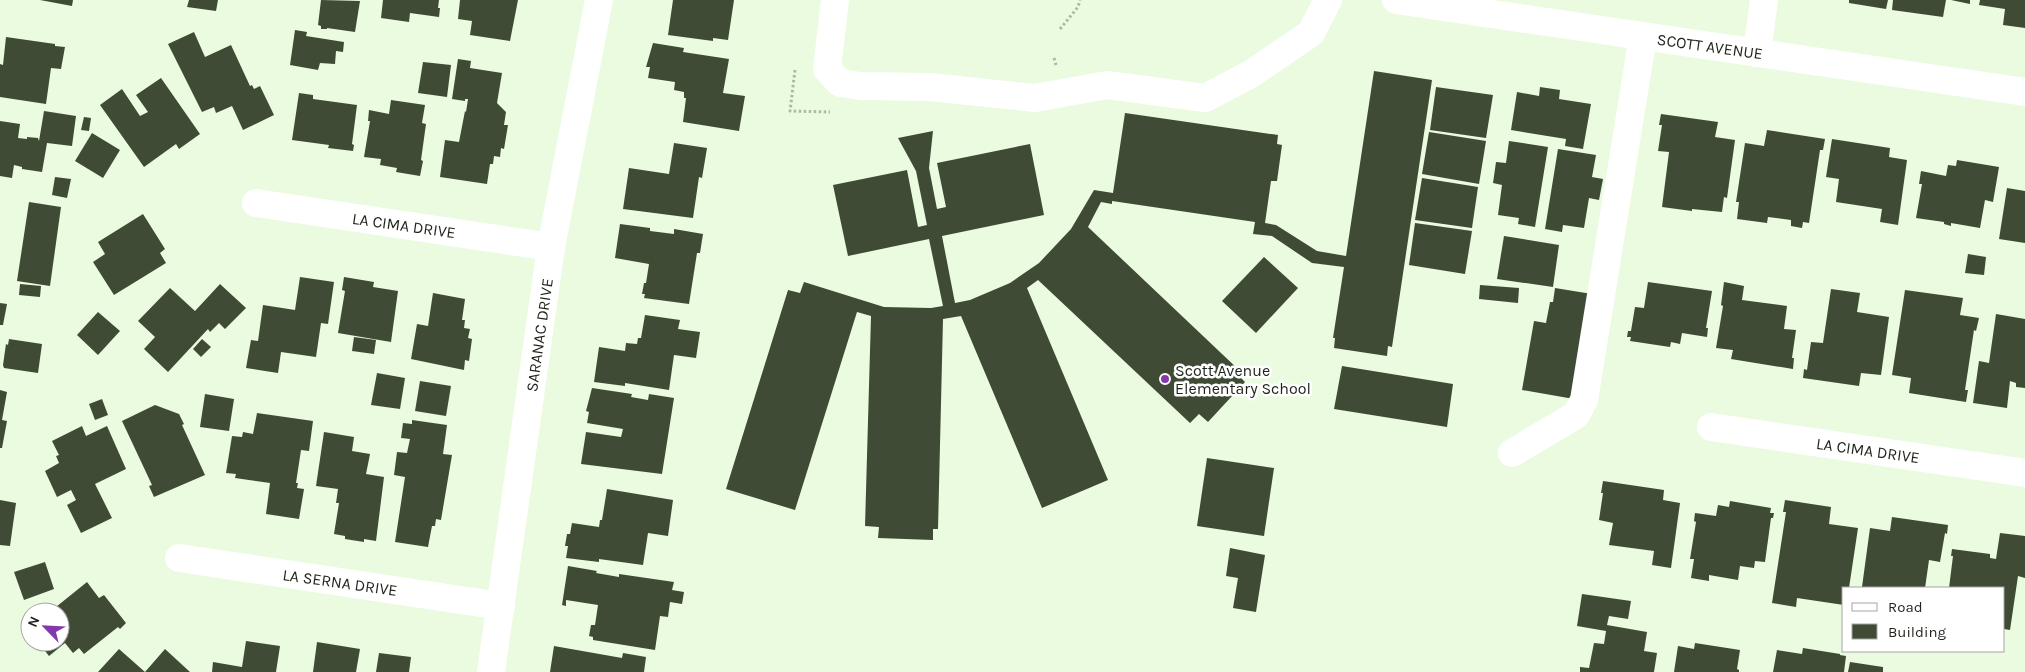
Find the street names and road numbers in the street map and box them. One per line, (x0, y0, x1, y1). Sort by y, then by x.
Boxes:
street label: SCOTT AVENUE (1656, 30, 1764, 63)
street label: LA CIMA DRIVE (351, 209, 457, 242)
street label: SARANAC DRIVE (522, 277, 557, 393)
street label: LA CIMA DRIVE (1815, 434, 1921, 467)
street label: LA SERNA DRIVE (281, 565, 399, 600)

